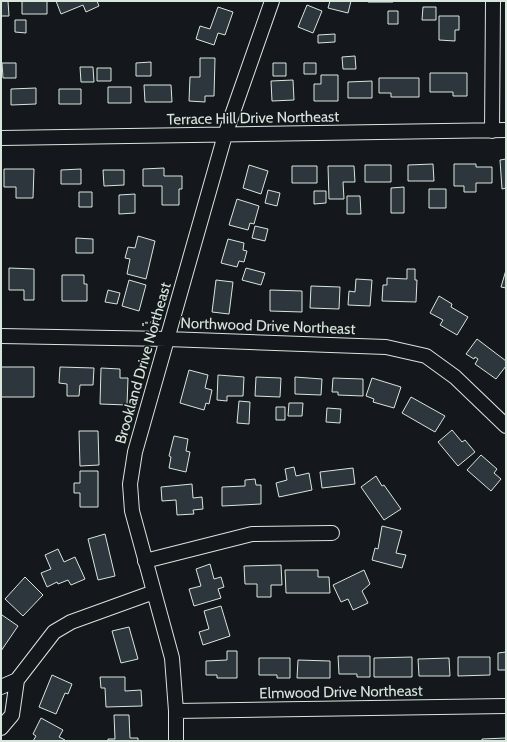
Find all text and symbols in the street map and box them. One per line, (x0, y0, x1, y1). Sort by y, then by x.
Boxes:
street label: Terrace Hill Drive Northeast (167, 107, 339, 129)
street label: Brookland Drive Northeast (111, 280, 175, 446)
street label: Northwood Drive Northeast (180, 314, 356, 338)
street label: Elmwood Drive Northeast (259, 682, 423, 702)

